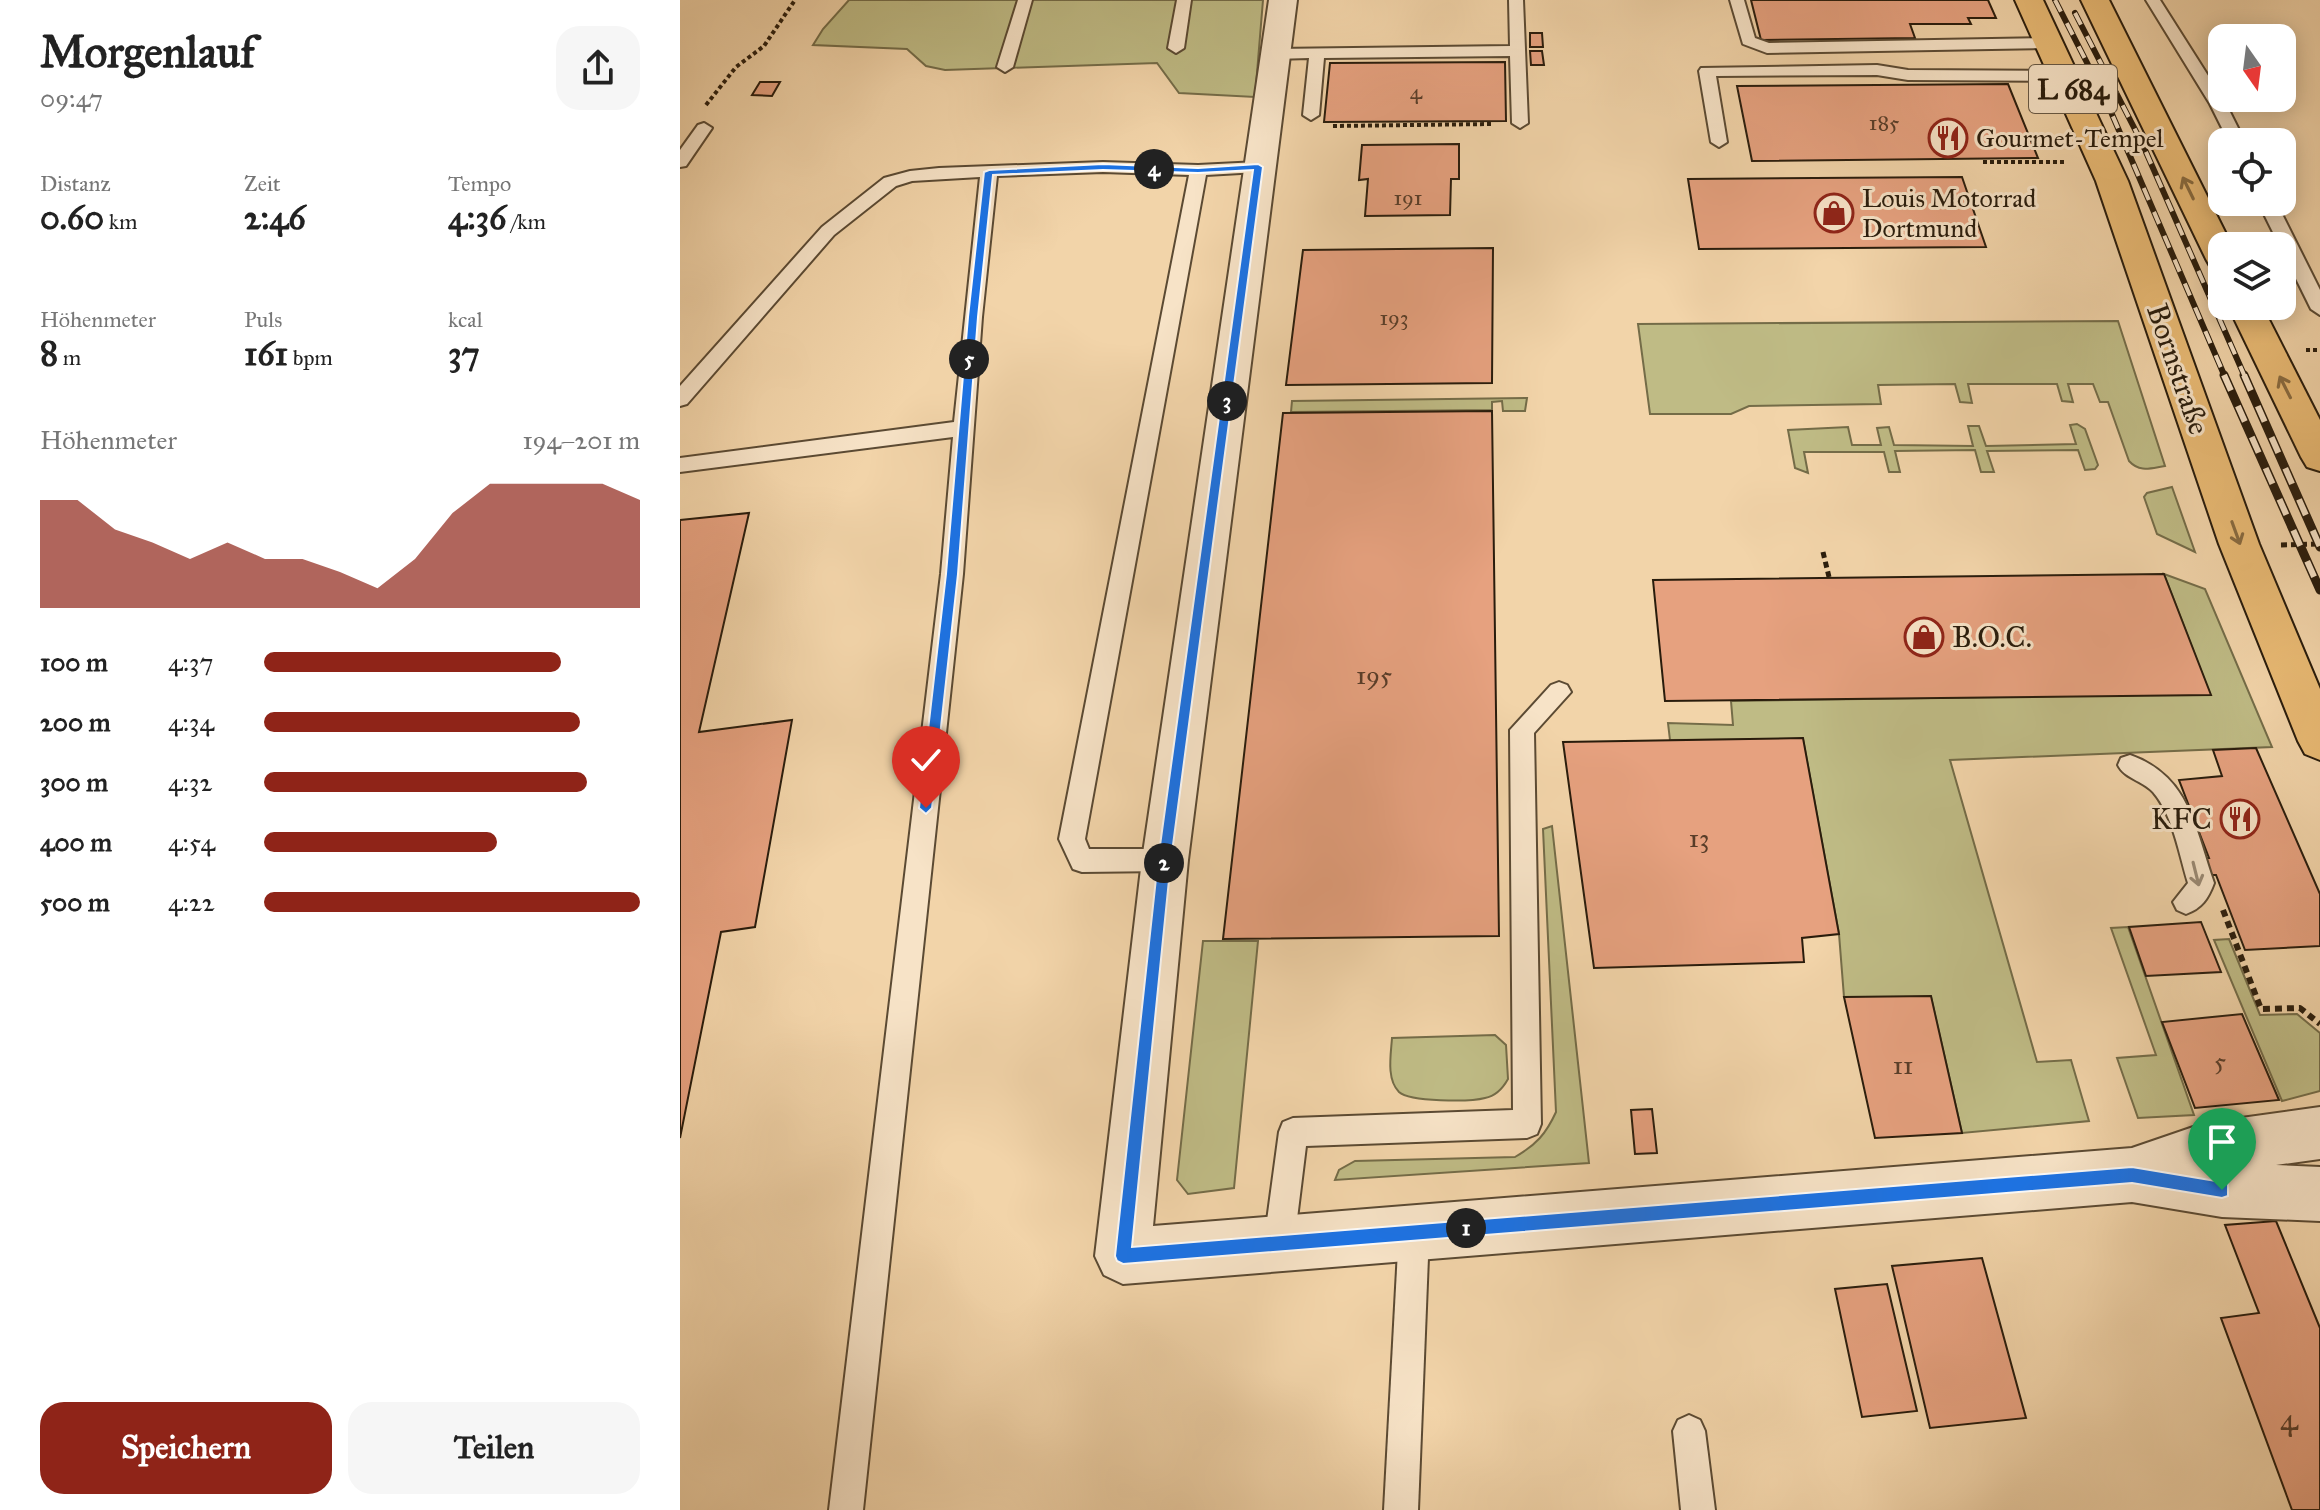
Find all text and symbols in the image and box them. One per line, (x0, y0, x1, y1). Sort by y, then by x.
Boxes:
north arrow (2208, 24, 2296, 112)
map controls (2208, 24, 2296, 320)
text: Morgenlauf (40, 25, 255, 79)
button: share (556, 26, 640, 110)
road number: L 684 (2029, 65, 2117, 113)
house number: 4 (1410, 78, 1423, 105)
text: 09:47 (40, 82, 103, 114)
house number: 185 (1869, 109, 1899, 136)
restaurant icon: Gourmet-Tempel (1927, 117, 1969, 159)
place label: Gourmet-Tempel (1976, 122, 2164, 154)
button: locate (2208, 128, 2296, 216)
pin: 4 (1134, 149, 1174, 189)
text: 4 (1148, 155, 1160, 182)
text: Distanz (40, 170, 111, 197)
text: Zeit (244, 170, 281, 197)
text: Tempo (448, 170, 511, 197)
one-way arrow (2180, 176, 2195, 200)
place label: Louis Motorrad Dortmund (1862, 182, 2036, 244)
house number: 191 (1394, 184, 1422, 211)
shop icon: Louis Motorrad Dortmund (1813, 192, 1855, 234)
text: 0.60 (40, 197, 104, 238)
text: 2:46 (244, 197, 306, 238)
text: 4:36 (448, 197, 507, 238)
text: km (104, 208, 138, 235)
text: /km (507, 208, 546, 235)
button: layers (2208, 232, 2296, 320)
street label: Bornstraße (2139, 299, 2217, 439)
house number: 193 (1379, 304, 1409, 331)
text: Höhenmeter (40, 306, 156, 333)
text: Puls (244, 306, 282, 333)
text: kcal (448, 306, 483, 333)
text: 8 (40, 333, 58, 374)
text: 161 (244, 333, 288, 374)
text: 37 (448, 333, 480, 374)
pin: 5 (949, 339, 989, 379)
text: m (58, 344, 81, 371)
text: bpm (288, 344, 333, 371)
text: 5 (964, 345, 974, 372)
one-way arrow (2276, 376, 2292, 400)
pin: 3 (1207, 381, 1247, 421)
text: 3 (1223, 387, 1231, 414)
text: Höhenmeter (40, 424, 177, 456)
text: 194–201 m (522, 424, 640, 456)
one-way arrow (2229, 520, 2244, 545)
shop icon: B.O.C. (1903, 616, 1945, 658)
place label: B.O.C. (1952, 619, 2032, 655)
text: 100 m (40, 646, 108, 678)
text: 4:37 (168, 646, 213, 678)
house number: 195 (1356, 659, 1392, 691)
text: 200 m (40, 706, 111, 738)
text: 4:34 (168, 706, 214, 738)
pin (892, 726, 960, 808)
icon: check (904, 738, 948, 782)
text: 300 m (40, 766, 108, 798)
text: 4:32 (168, 766, 212, 798)
restaurant icon: KFC (2219, 798, 2261, 840)
place label: KFC (2151, 801, 2212, 837)
house number: 13 (1689, 822, 1709, 854)
text: 400 m (40, 826, 112, 858)
text: 4:54 (168, 826, 215, 858)
pin: 2 (1144, 843, 1184, 883)
text: 2 (1159, 849, 1169, 876)
one-way arrow (2190, 861, 2205, 886)
text: 500 m (40, 886, 110, 918)
text: 4:22 (168, 886, 215, 918)
house number: 5 (2214, 1045, 2226, 1077)
house number: 11 (1893, 1049, 1913, 1081)
pin (2188, 1108, 2256, 1190)
icon: arrive (2200, 1120, 2244, 1164)
pin: 1 (1446, 1208, 1486, 1248)
text: 1 (1462, 1214, 1470, 1241)
house number: 4 (2280, 1400, 2299, 1439)
button: Speichern (40, 1402, 332, 1494)
button: Teilen (348, 1402, 640, 1494)

